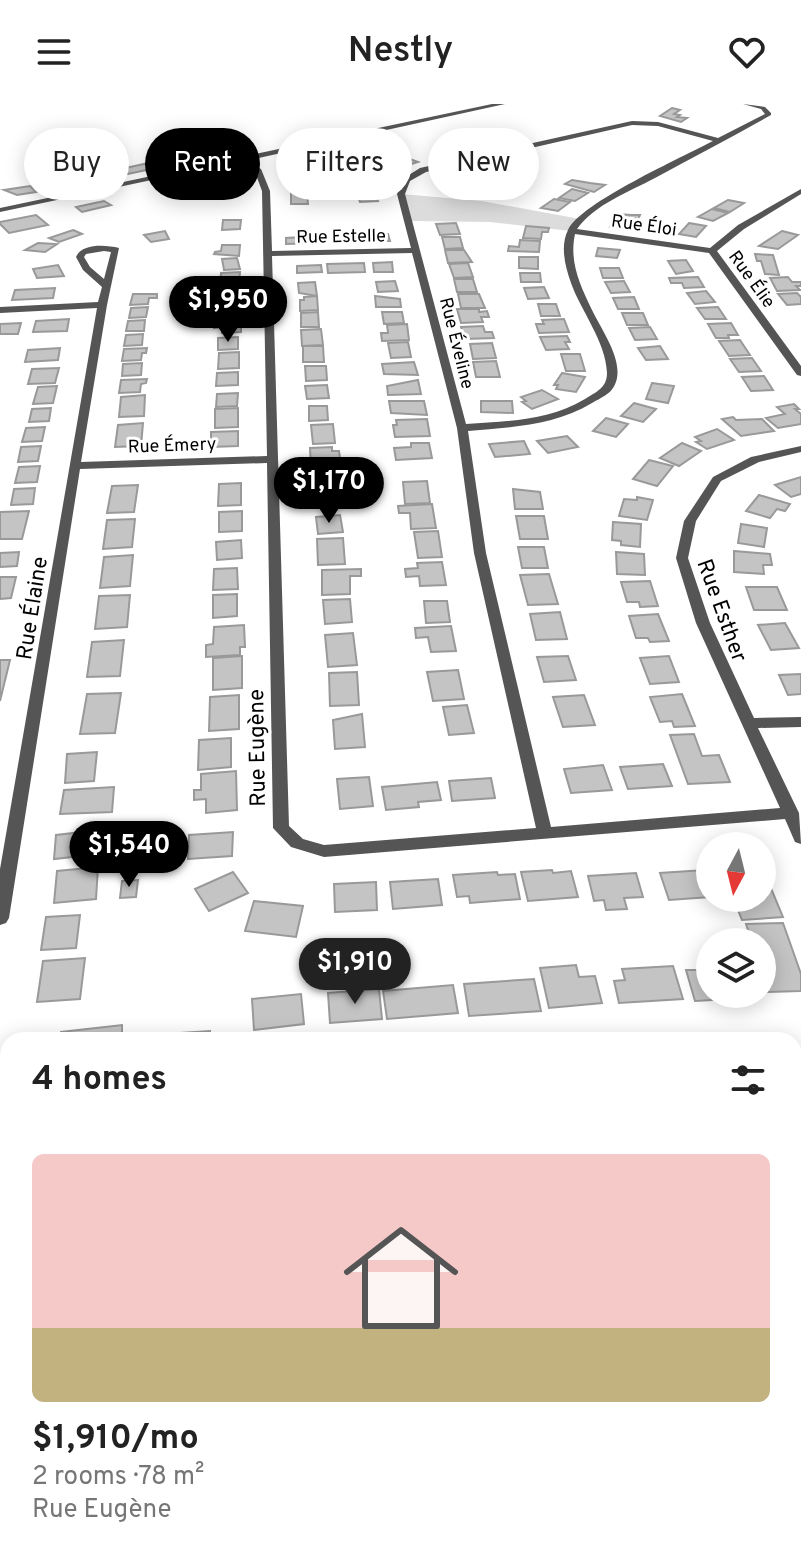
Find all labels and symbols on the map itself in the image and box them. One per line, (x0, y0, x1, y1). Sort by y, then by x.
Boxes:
street label: Rue Éloi (610, 209, 678, 242)
street label: Rue Estelle (296, 225, 386, 250)
street label: Rue Élie (722, 245, 781, 313)
pin: $1,950 (163, 276, 293, 344)
street label: Rue Éveline (433, 295, 480, 392)
street label: Rue Émery (127, 431, 217, 460)
pin: $1,170 (264, 457, 394, 525)
street label: Rue Élaine (10, 554, 55, 662)
street label: Rue Esther (690, 556, 752, 666)
street label: Rue Eugène (244, 689, 273, 807)
pin: $1,540 (64, 821, 194, 889)
north arrow (696, 832, 776, 912)
pin: $1,910 (290, 938, 420, 1006)

